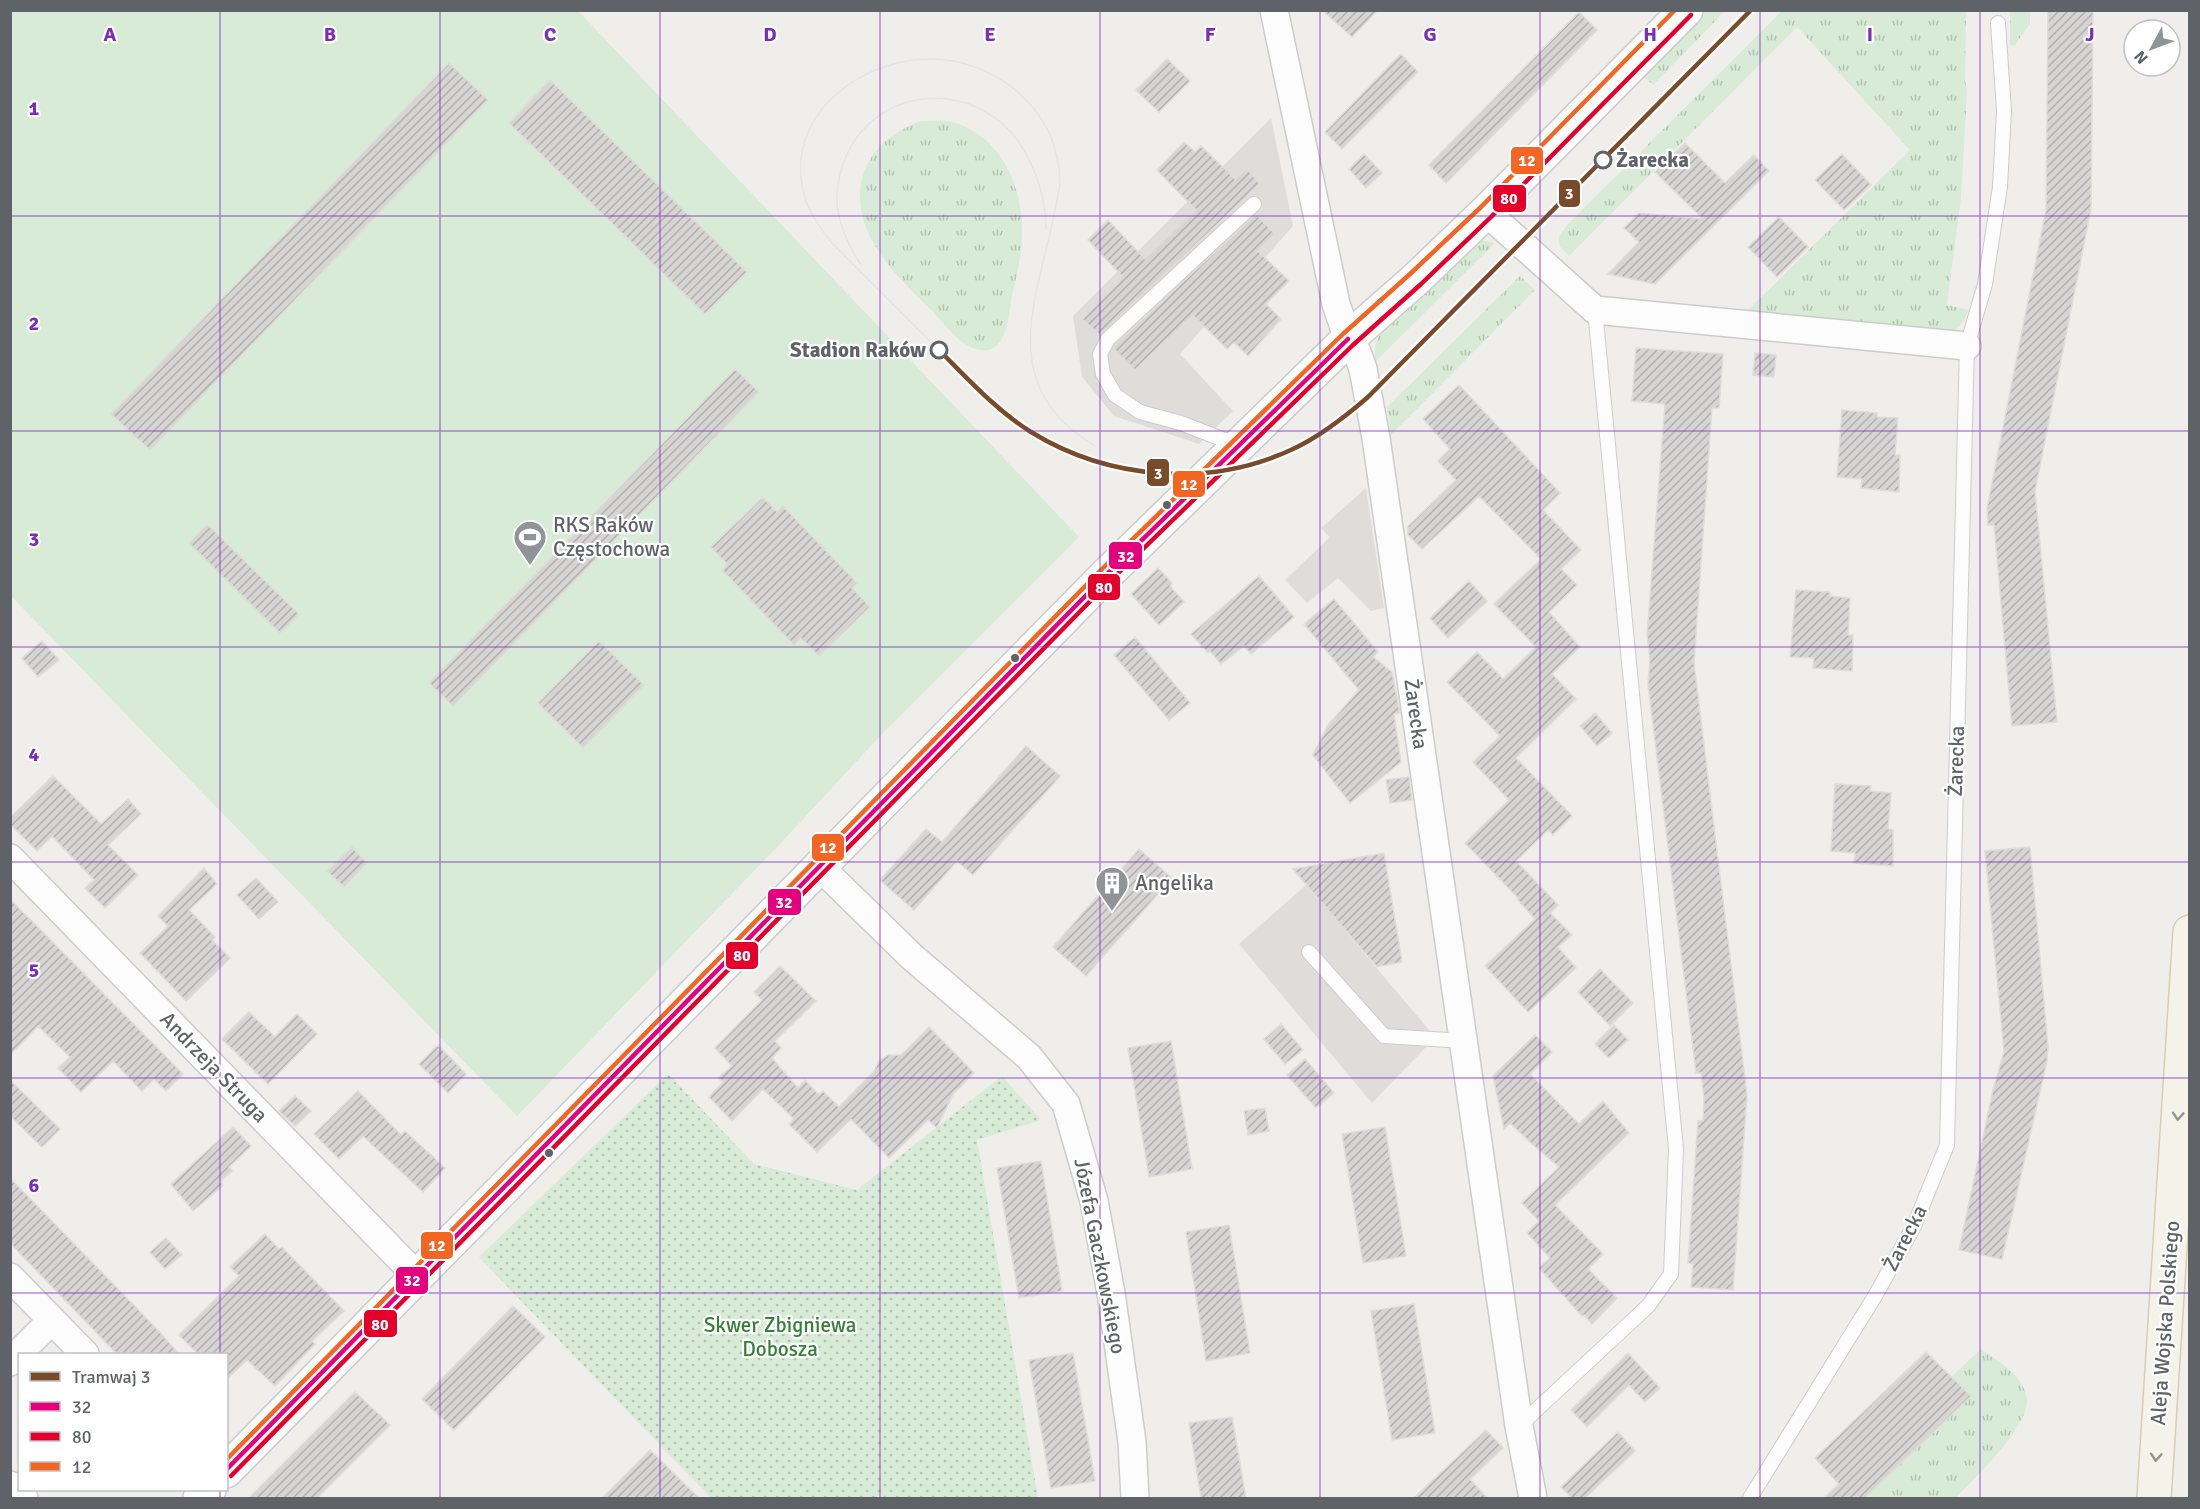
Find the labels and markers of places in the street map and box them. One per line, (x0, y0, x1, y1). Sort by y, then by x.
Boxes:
place label: Żarecka (1616, 147, 1689, 173)
marker: Żarecka (1594, 151, 1612, 169)
place label: Stadion Raków (790, 337, 926, 363)
marker: Stadion Raków (930, 341, 948, 359)
unlabelled marker (1161, 499, 1173, 511)
place label: RKS Raków Częstochowa (553, 512, 670, 562)
sports icon: RKS Raków Częstochowa (512, 519, 548, 566)
unlabelled marker (1009, 652, 1021, 664)
building icon: Angelika (1094, 865, 1130, 912)
place label: Angelika (1135, 870, 1214, 896)
unlabelled marker (543, 1147, 555, 1159)

